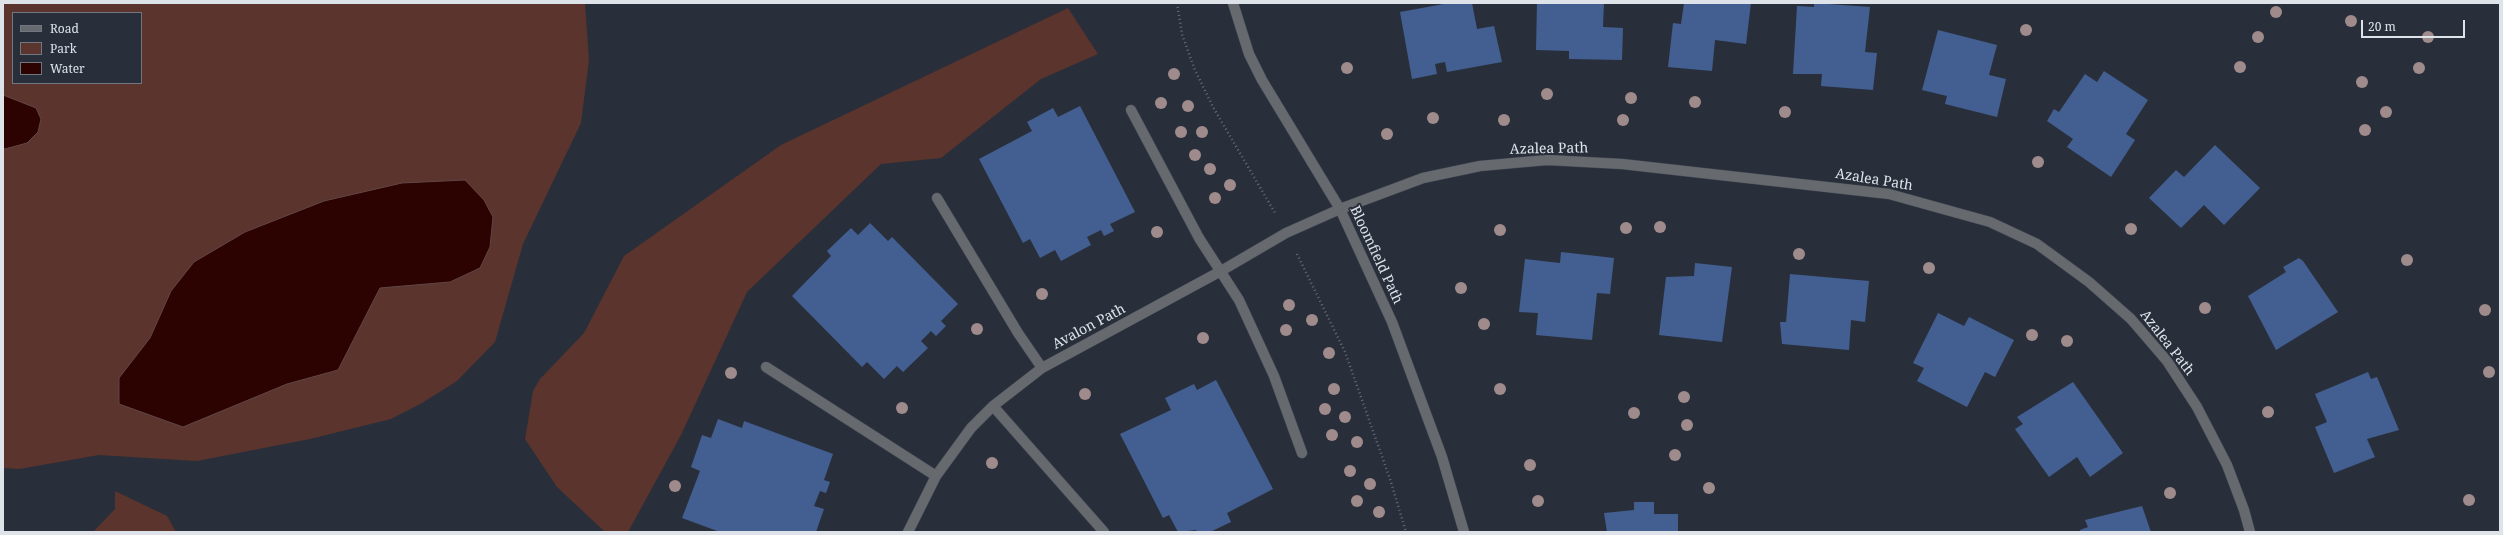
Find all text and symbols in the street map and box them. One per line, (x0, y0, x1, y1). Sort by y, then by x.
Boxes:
legend (12, 12, 142, 84)
scale bar (2363, 12, 2467, 38)
text: 20 m (2368, 18, 2396, 35)
text: Road (50, 20, 79, 37)
text: Park (50, 40, 77, 57)
text: Water (50, 60, 85, 77)
street label: Azalea Path (1510, 140, 1588, 158)
street label: Azalea Path (1834, 166, 1914, 194)
street label: Bloomfield Path (1346, 203, 1406, 307)
street label: Avalon Path (1050, 301, 1128, 353)
street label: Azalea Path (2136, 307, 2198, 379)

